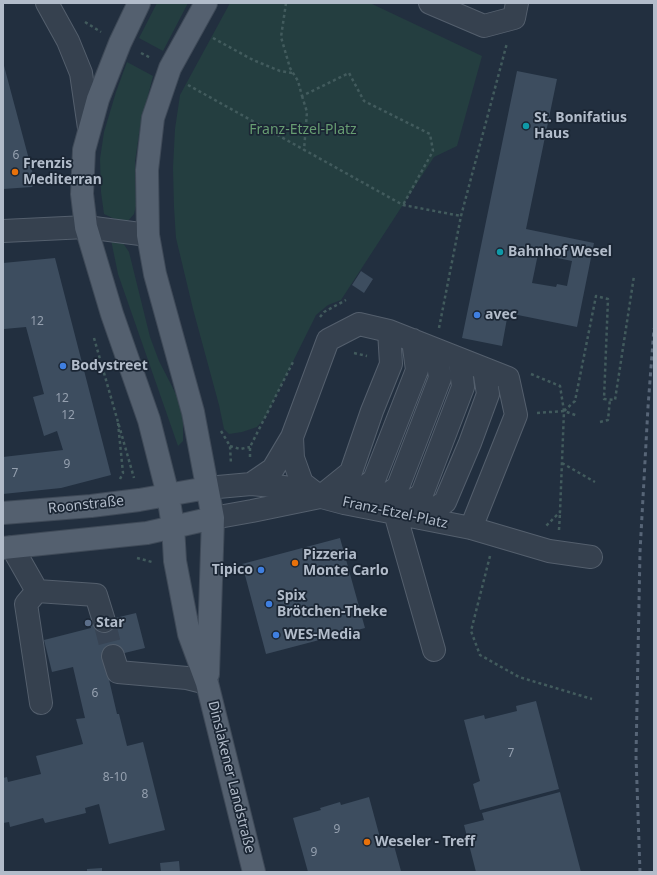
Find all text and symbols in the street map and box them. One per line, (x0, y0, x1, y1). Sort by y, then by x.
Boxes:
place label: St. Bonifatius Haus (534, 110, 627, 142)
marker: St. Bonifatius Haus (521, 121, 531, 131)
park label: Franz-Etzel-Platz (249, 122, 357, 138)
house number: 6 (13, 149, 19, 163)
place label: Frenzis Mediterran (23, 156, 102, 188)
marker: Frenzis Mediterran (10, 167, 20, 177)
place label: Bahnhof Wesel (508, 244, 612, 260)
marker: Bahnhof Wesel (495, 247, 505, 257)
place label: avec (485, 307, 517, 323)
marker: avec (472, 310, 482, 320)
house number: 12 (30, 315, 44, 329)
place label: Bodystreet (71, 358, 148, 374)
marker: Bodystreet (58, 361, 68, 371)
house number: 12 (55, 392, 69, 406)
house number: 12 (61, 409, 75, 423)
house number: 9 (64, 458, 70, 472)
house number: 7 (12, 467, 18, 481)
street label: Roonstraße (47, 493, 125, 517)
street label: Franz-Etzel-Platz (341, 494, 449, 532)
place label: Pizzeria Monte Carlo (303, 547, 389, 580)
marker: Pizzeria Monte Carlo (290, 558, 300, 568)
place label: Tipico (212, 562, 253, 578)
marker: Tipico (256, 565, 266, 575)
place label: Spix Brötchen-Theke (277, 588, 387, 620)
marker: Spix Brötchen-Theke (264, 599, 274, 609)
place label: Star (96, 615, 124, 631)
marker: Star (83, 618, 93, 628)
place label: WES-Media (284, 627, 361, 643)
marker: WES-Media (271, 630, 281, 640)
house number: 6 (92, 687, 98, 701)
street label: Dinslakener Landstraße (204, 699, 258, 855)
house number: 7 (508, 747, 514, 761)
house number: 8-10 (103, 771, 127, 785)
house number: 8 (142, 788, 148, 802)
house number: 9 (334, 823, 340, 837)
place label: Weseler - Treff (375, 834, 475, 850)
marker: Weseler - Treff (362, 837, 372, 847)
house number: 9 (311, 846, 317, 860)

